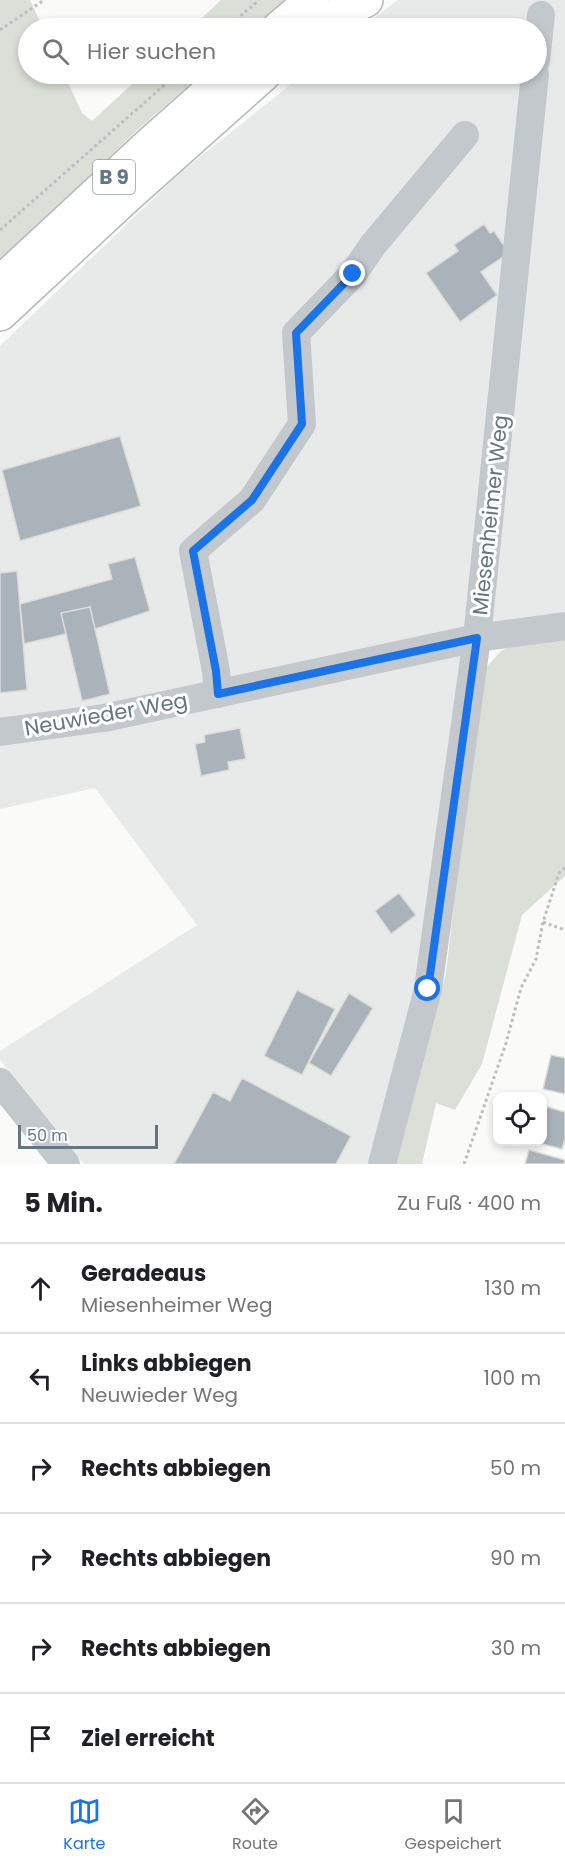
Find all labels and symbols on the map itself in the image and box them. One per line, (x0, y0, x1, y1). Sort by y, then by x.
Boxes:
road number: B 9 (93, 160, 135, 194)
route end (339, 260, 365, 286)
street label: Miesenheimer Weg (465, 413, 515, 617)
street label: Neuwieder Weg (22, 685, 190, 743)
route start (414, 975, 440, 1001)
scale bar (18, 1122, 158, 1150)

